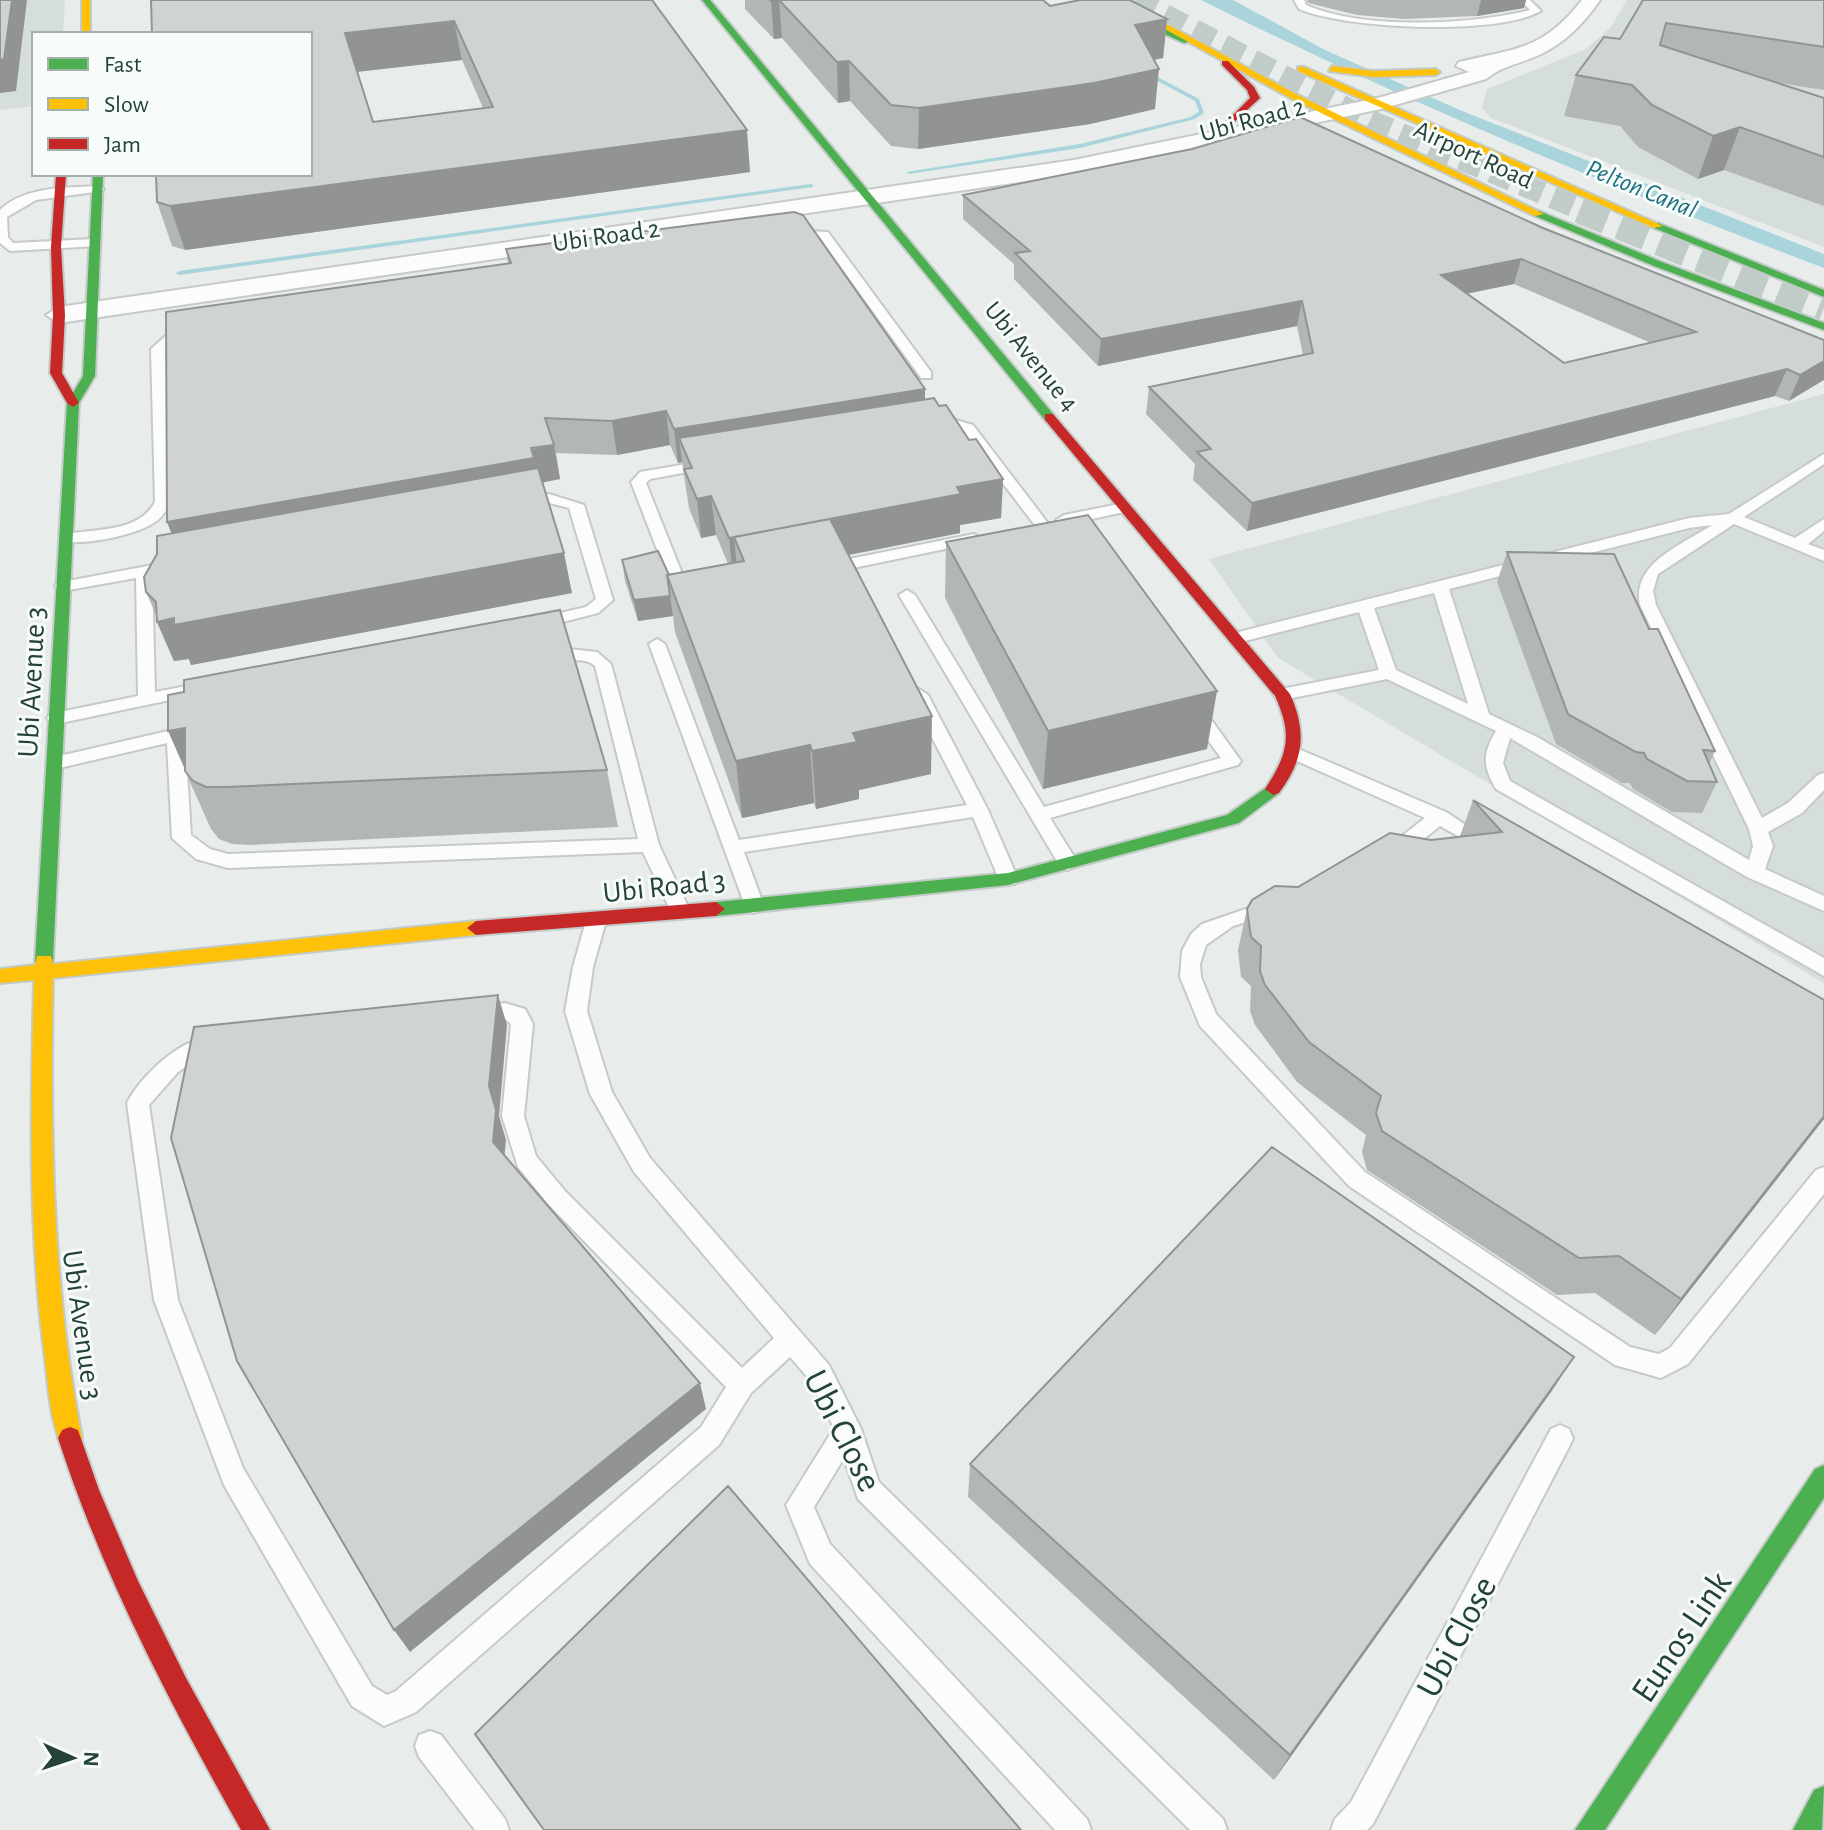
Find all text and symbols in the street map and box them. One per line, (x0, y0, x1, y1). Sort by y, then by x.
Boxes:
legend (32, 32, 312, 176)
text: Fast (104, 53, 142, 77)
text: Slow (104, 93, 149, 117)
street label: Ubi Road 2 (1197, 93, 1308, 147)
street label: Airport Road (1410, 116, 1537, 194)
text: Jam (104, 133, 141, 157)
water label: Pelton Canal (1583, 155, 1701, 223)
street label: Ubi Road 2 (551, 216, 662, 256)
street label: Ubi Avenue 4 (979, 297, 1083, 416)
street label: Ubi Avenue 3 (13, 606, 51, 758)
street label: Ubi Road 3 (601, 866, 727, 908)
street label: Ubi Avenue 3 (57, 1248, 107, 1402)
street label: Ubi Close (796, 1364, 888, 1497)
street label: Eunos Link (1625, 1565, 1739, 1709)
street label: Ubi Close (1410, 1571, 1503, 1703)
north arrow (32, 1718, 112, 1798)
text: N (80, 1751, 102, 1767)

